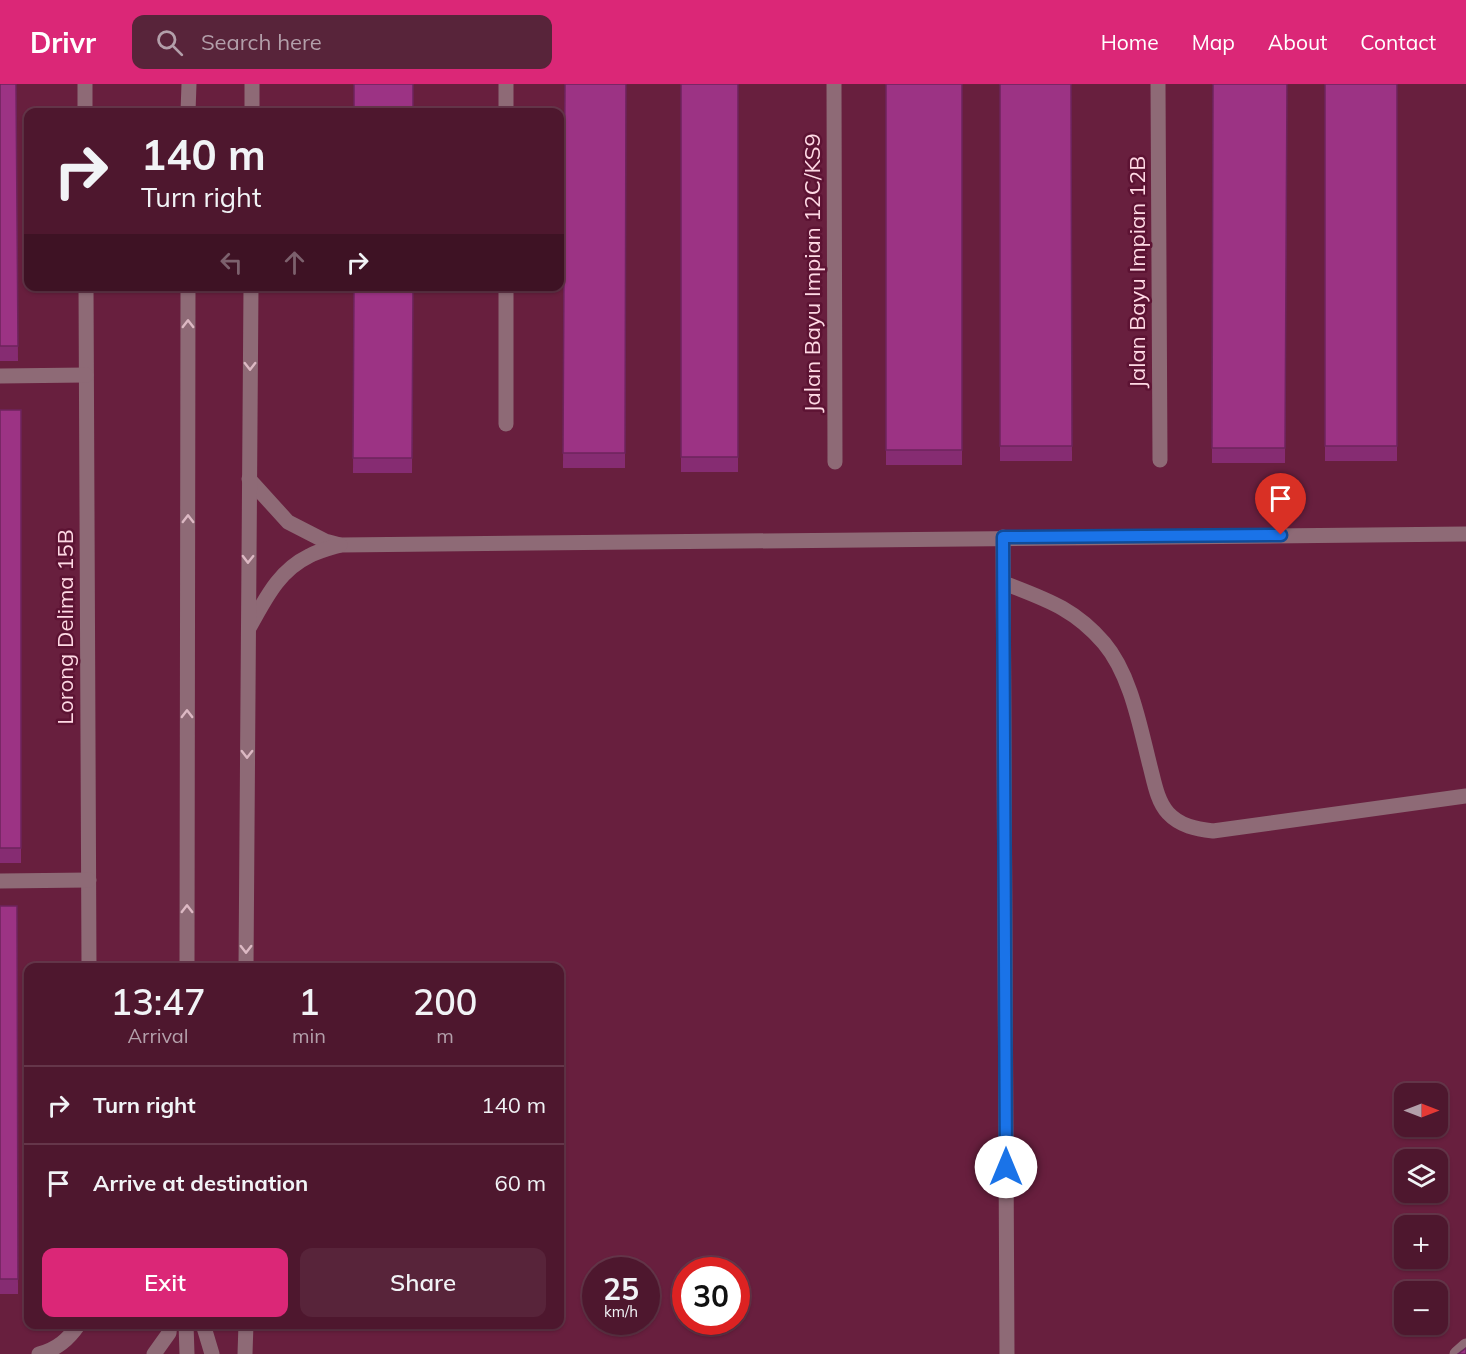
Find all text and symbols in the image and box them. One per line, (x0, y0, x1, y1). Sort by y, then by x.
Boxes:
search box (132, 15, 552, 69)
text: Drivr (30, 25, 96, 60)
icon: search (153, 26, 186, 59)
text: Search here (201, 28, 322, 56)
text: Home (1101, 29, 1159, 55)
text: Map (1192, 29, 1235, 55)
text: About (1268, 29, 1327, 55)
text: Contact (1360, 29, 1436, 55)
text: 140 m (141, 128, 266, 181)
icon: right (42, 132, 120, 210)
street label: Jalan Bayu Impian 12C/KS9 (798, 133, 826, 413)
street label: Jalan Bayu Impian 12B (1123, 156, 1151, 388)
text: Turn right (141, 180, 261, 214)
icon: left (215, 246, 248, 279)
icon: ahead (278, 246, 311, 279)
icon: right (341, 246, 374, 279)
one-way arrow (182, 320, 194, 329)
one-way arrow (244, 361, 256, 370)
pin (1255, 473, 1306, 535)
icon: arrive (1264, 482, 1297, 515)
one-way arrow (182, 515, 194, 524)
street label: Lorong Delima 15B (51, 529, 79, 725)
one-way arrow (242, 554, 254, 563)
one-way arrow (181, 710, 193, 719)
one-way arrow (241, 749, 253, 758)
one-way arrow (181, 905, 193, 914)
one-way arrow (240, 944, 253, 953)
text: 13:47 (111, 979, 205, 1024)
text: 1 (298, 979, 320, 1024)
text: 200 (413, 979, 477, 1024)
text: Arrival (127, 1023, 189, 1048)
text: min (292, 1023, 326, 1048)
text: m (436, 1023, 454, 1048)
north arrow (1394, 1083, 1448, 1137)
map controls (1394, 1083, 1448, 1335)
icon: right (42, 1089, 75, 1122)
text: Turn right (93, 1091, 196, 1119)
text: 140 m (481, 1091, 546, 1119)
position arrow (974, 1135, 1038, 1199)
button: layers (1394, 1149, 1448, 1203)
icon: arrive (42, 1167, 75, 1200)
text: Arrive at destination (93, 1169, 308, 1197)
text: 60 m (495, 1169, 546, 1197)
button: + (1394, 1215, 1448, 1269)
button: Exit (42, 1248, 288, 1317)
button: Share (300, 1248, 546, 1317)
speed limit sign: 30 (672, 1257, 750, 1335)
text: 25 (603, 1270, 639, 1308)
button: − (1394, 1281, 1448, 1335)
text: km/h (604, 1302, 638, 1321)

